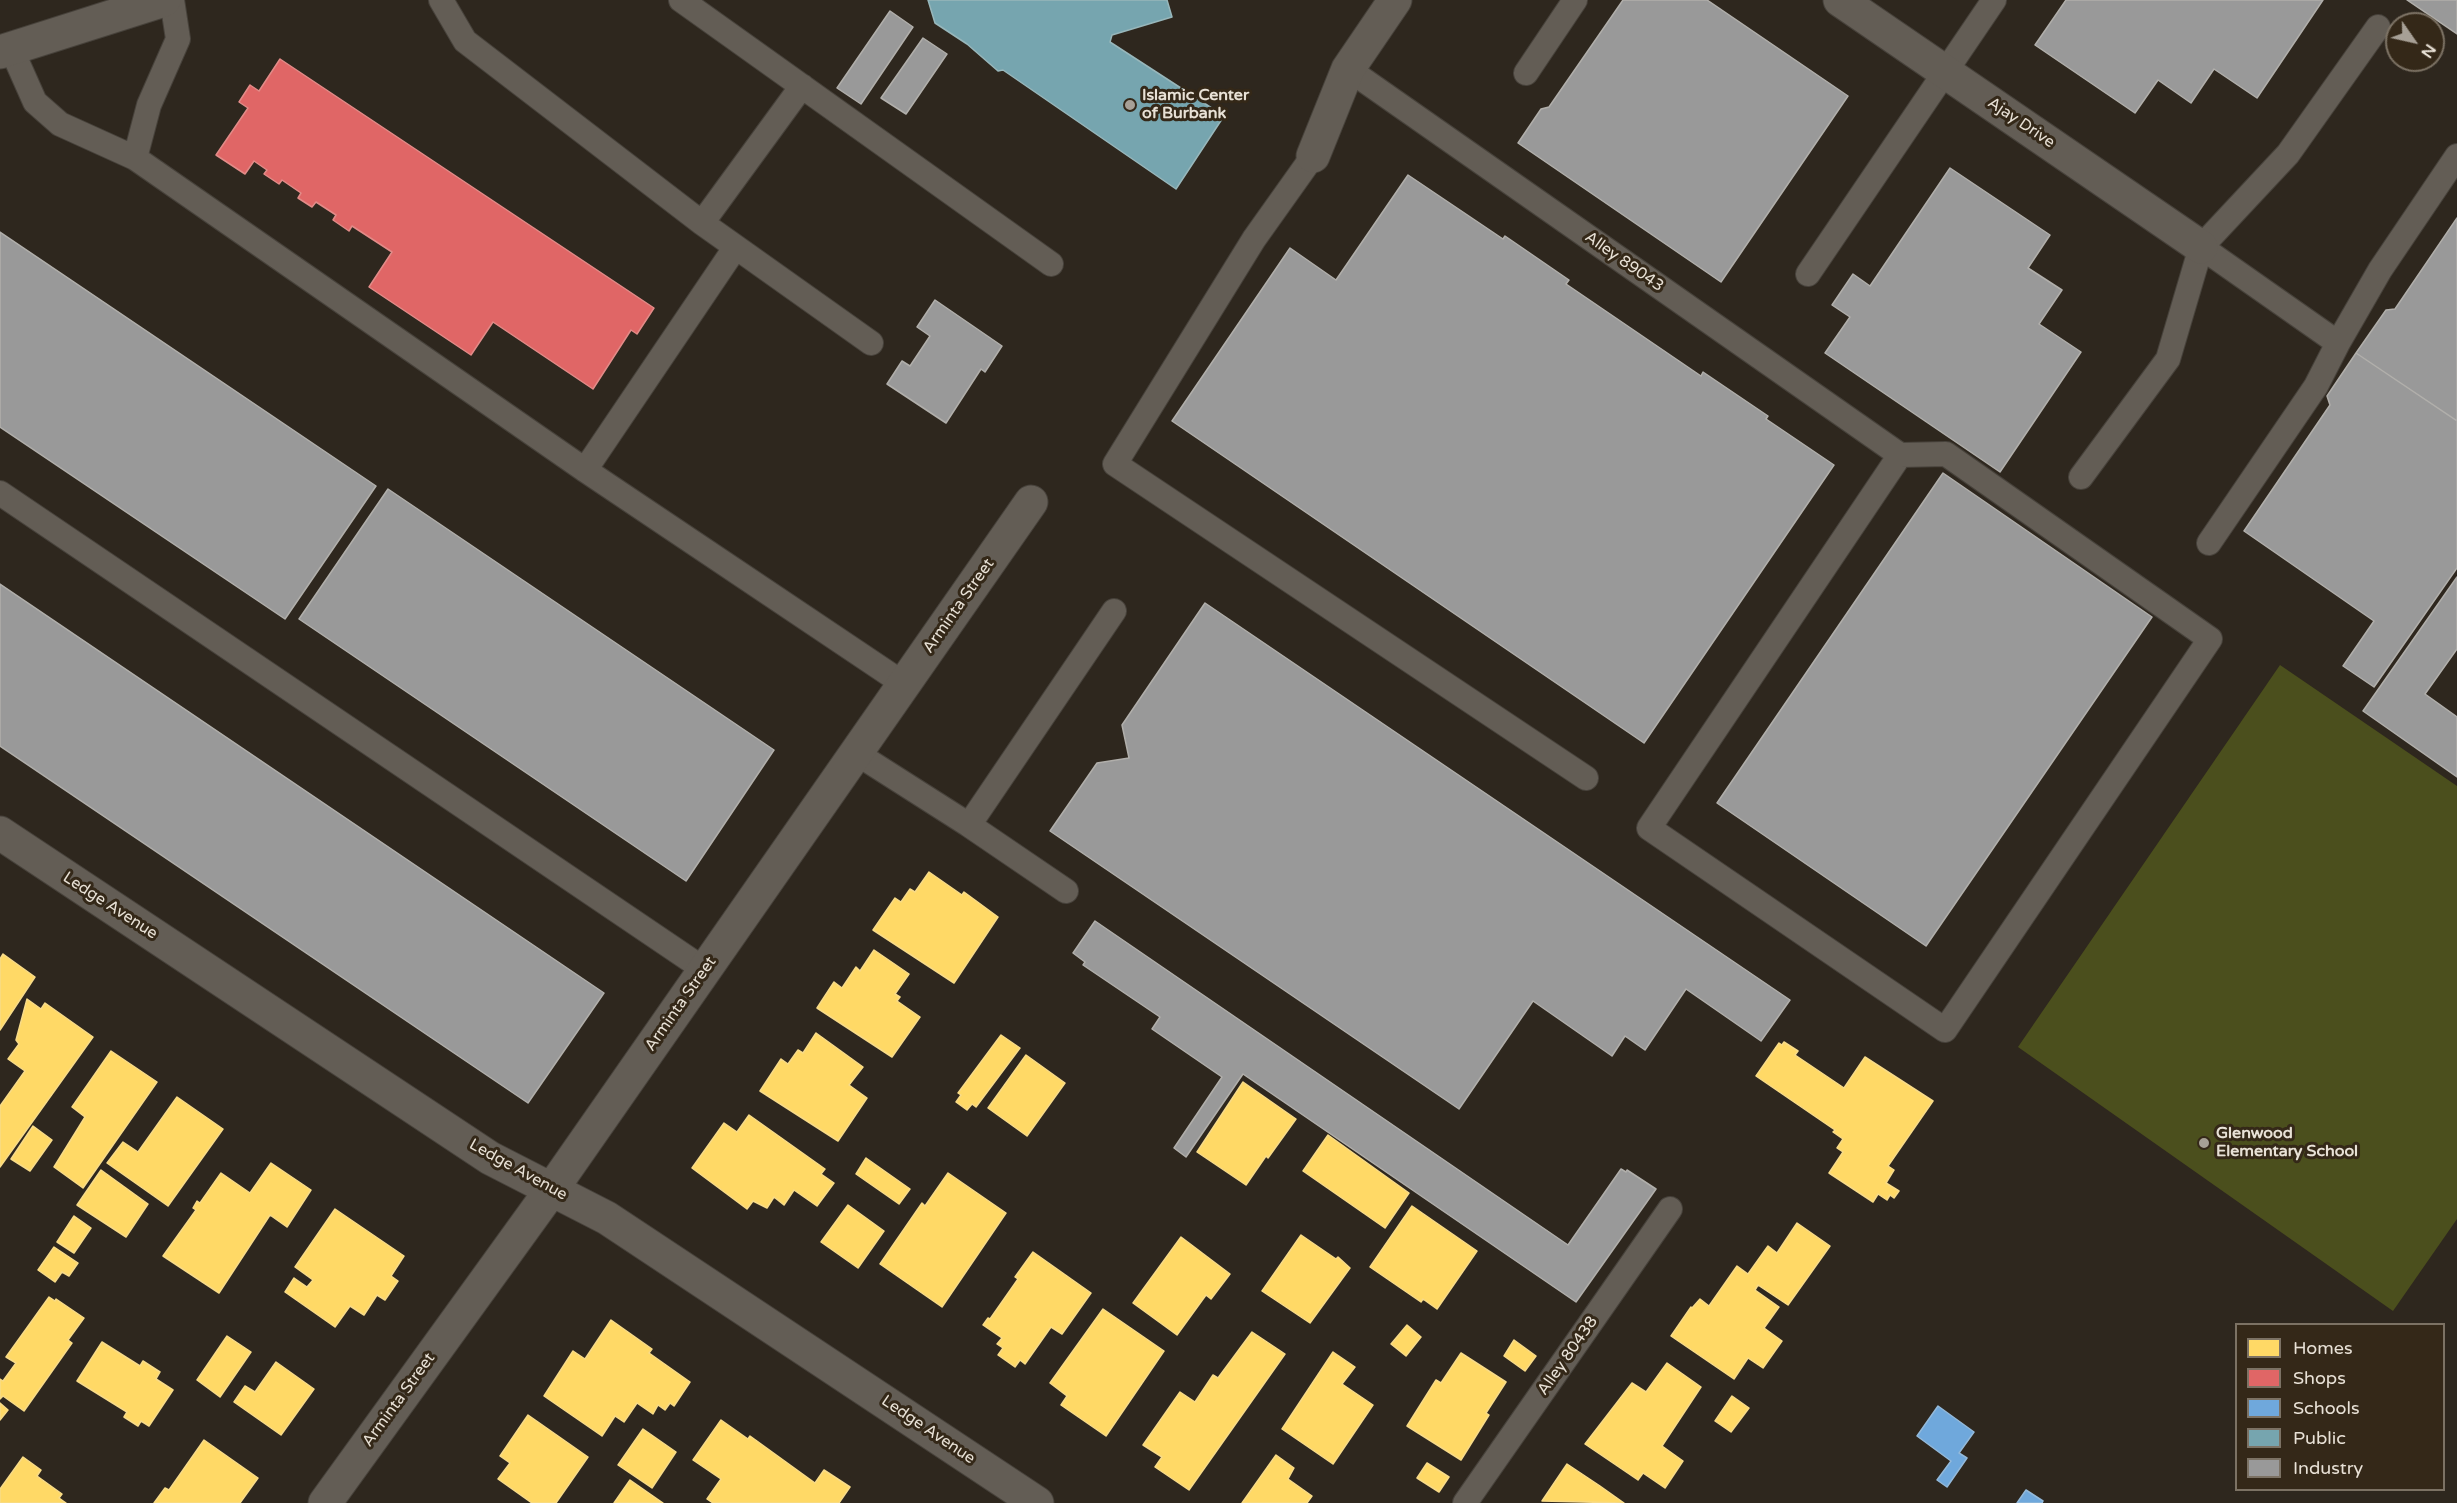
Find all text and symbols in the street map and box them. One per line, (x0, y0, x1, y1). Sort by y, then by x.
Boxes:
north arrow (2385, 12, 2445, 72)
text: N (2416, 40, 2440, 62)
place label: Islamic Center of Burbank (1142, 86, 1249, 124)
street label: Ajay Drive (1984, 94, 2058, 152)
marker: Islamic Center of Burbank (1123, 98, 1137, 112)
street label: Alley 89043 (1581, 228, 1667, 296)
street label: Arminta Street (919, 555, 999, 657)
street label: Ledge Avenue (59, 868, 161, 944)
street label: Arminta Street (641, 953, 721, 1055)
place label: Glenwood Elementary School (2216, 1124, 2358, 1162)
street label: Ledge Avenue (466, 1135, 570, 1205)
marker: Glenwood Elementary School (2197, 1136, 2211, 1150)
street label: Alley 80438 (1534, 1313, 1602, 1399)
legend (2235, 1323, 2445, 1491)
text: Homes (2293, 1337, 2353, 1359)
street label: Arminta Street (359, 1349, 439, 1451)
text: Shops (2293, 1367, 2346, 1389)
street label: Ledge Avenue (877, 1392, 979, 1468)
text: Schools (2293, 1397, 2360, 1419)
text: Public (2293, 1427, 2346, 1449)
text: Industry (2293, 1457, 2363, 1479)

